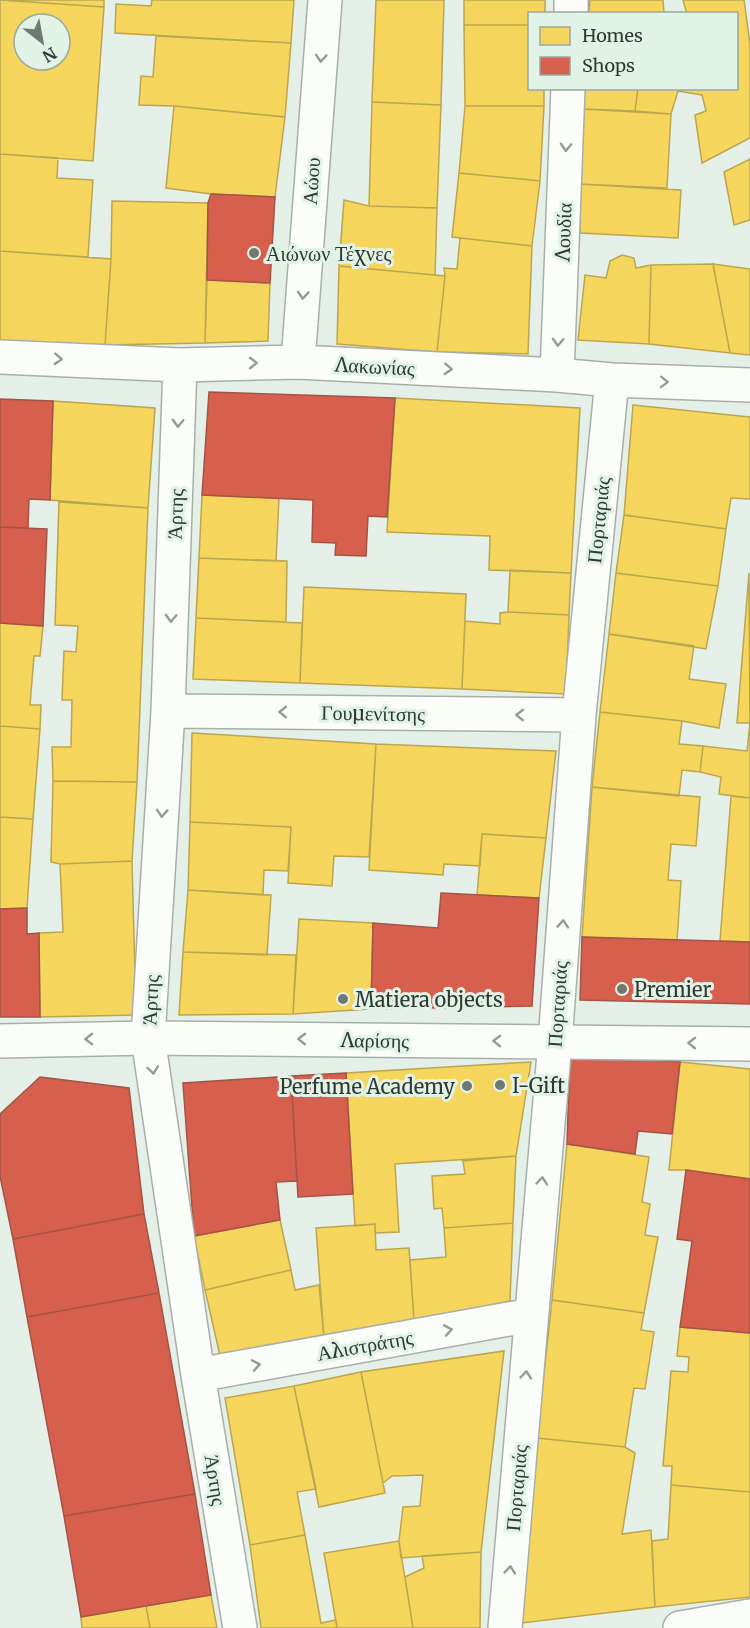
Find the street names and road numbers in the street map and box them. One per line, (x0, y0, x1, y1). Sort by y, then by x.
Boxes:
street label: Αώου (297, 156, 325, 206)
street label: Λουδία (549, 202, 577, 263)
street label: Λακωνίας (334, 351, 415, 381)
street label: Πορταριάς (581, 476, 615, 564)
street label: Άρτης (162, 488, 188, 540)
street label: Γουμενίτσης (321, 700, 425, 726)
street label: Πορταριάς (542, 960, 572, 1048)
street label: Άρτης (136, 974, 164, 1026)
street label: Λαρίσης (340, 1027, 409, 1053)
street label: Αλιστράτης (315, 1324, 415, 1366)
street label: Πορταριάς (500, 1444, 532, 1532)
street label: Άρτης (200, 1453, 232, 1507)

